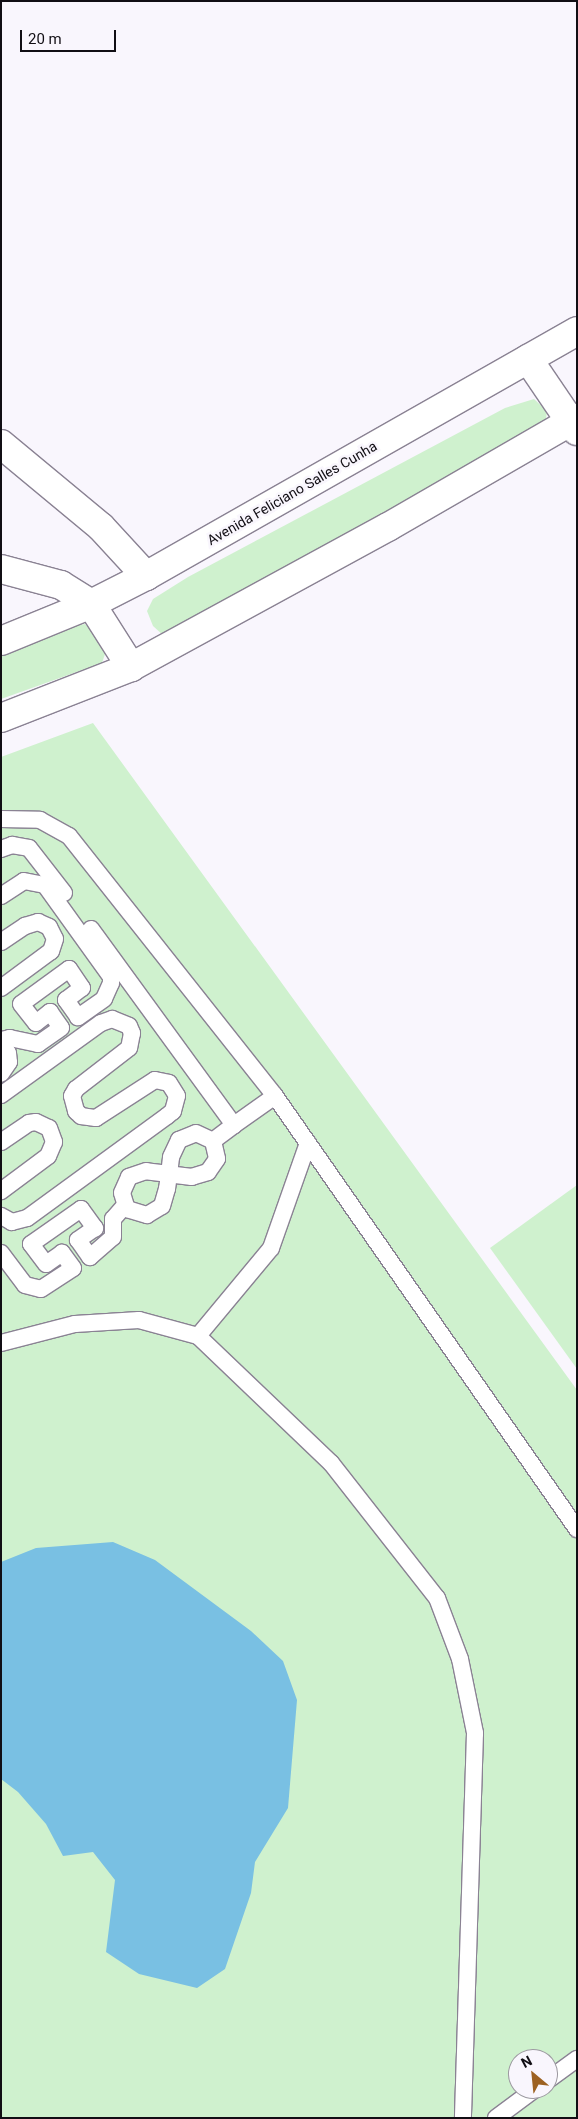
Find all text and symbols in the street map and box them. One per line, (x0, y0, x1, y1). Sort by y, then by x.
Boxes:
scale bar (22, 20, 119, 52)
text: 20 m (28, 30, 62, 48)
street label: Avenida Feliciano Salles Cunha (204, 437, 380, 549)
north arrow (508, 2049, 558, 2099)
text: N (518, 2052, 535, 2071)

